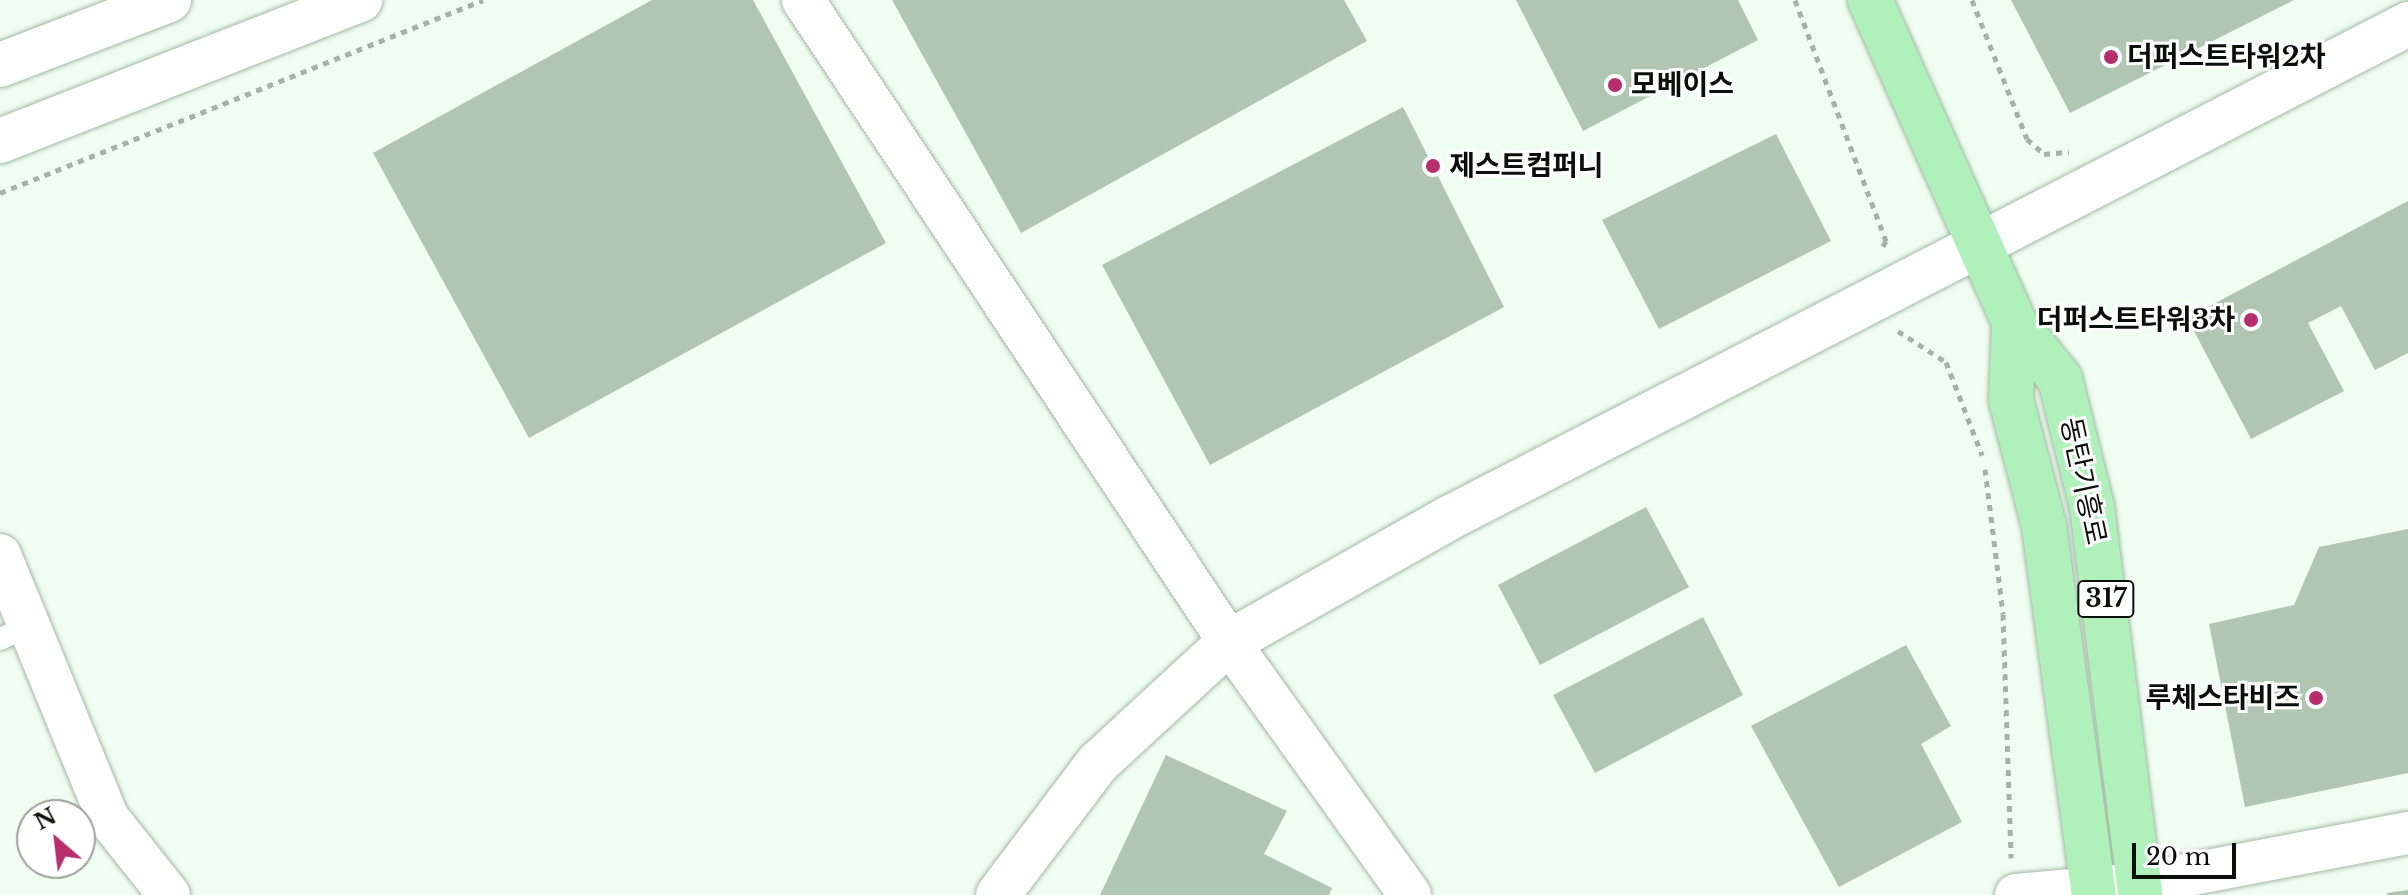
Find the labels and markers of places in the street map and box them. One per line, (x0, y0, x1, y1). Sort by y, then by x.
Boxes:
place label: 더퍼스트타워2차 (2127, 40, 2326, 74)
marker: 더퍼스트타워2차 (2102, 48, 2120, 66)
place label: 모베이스 (1631, 68, 1734, 102)
marker: 모베이스 (1606, 76, 1624, 94)
place label: 제스트컴퍼니 (1449, 149, 1604, 183)
marker: 제스트컴퍼니 (1424, 157, 1442, 175)
place label: 더퍼스트타워3차 (2037, 303, 2235, 337)
marker: 더퍼스트타워3차 (2242, 311, 2260, 329)
place label: 루체스타비즈 (2145, 681, 2300, 715)
marker: 루체스타비즈 (2307, 689, 2325, 707)

